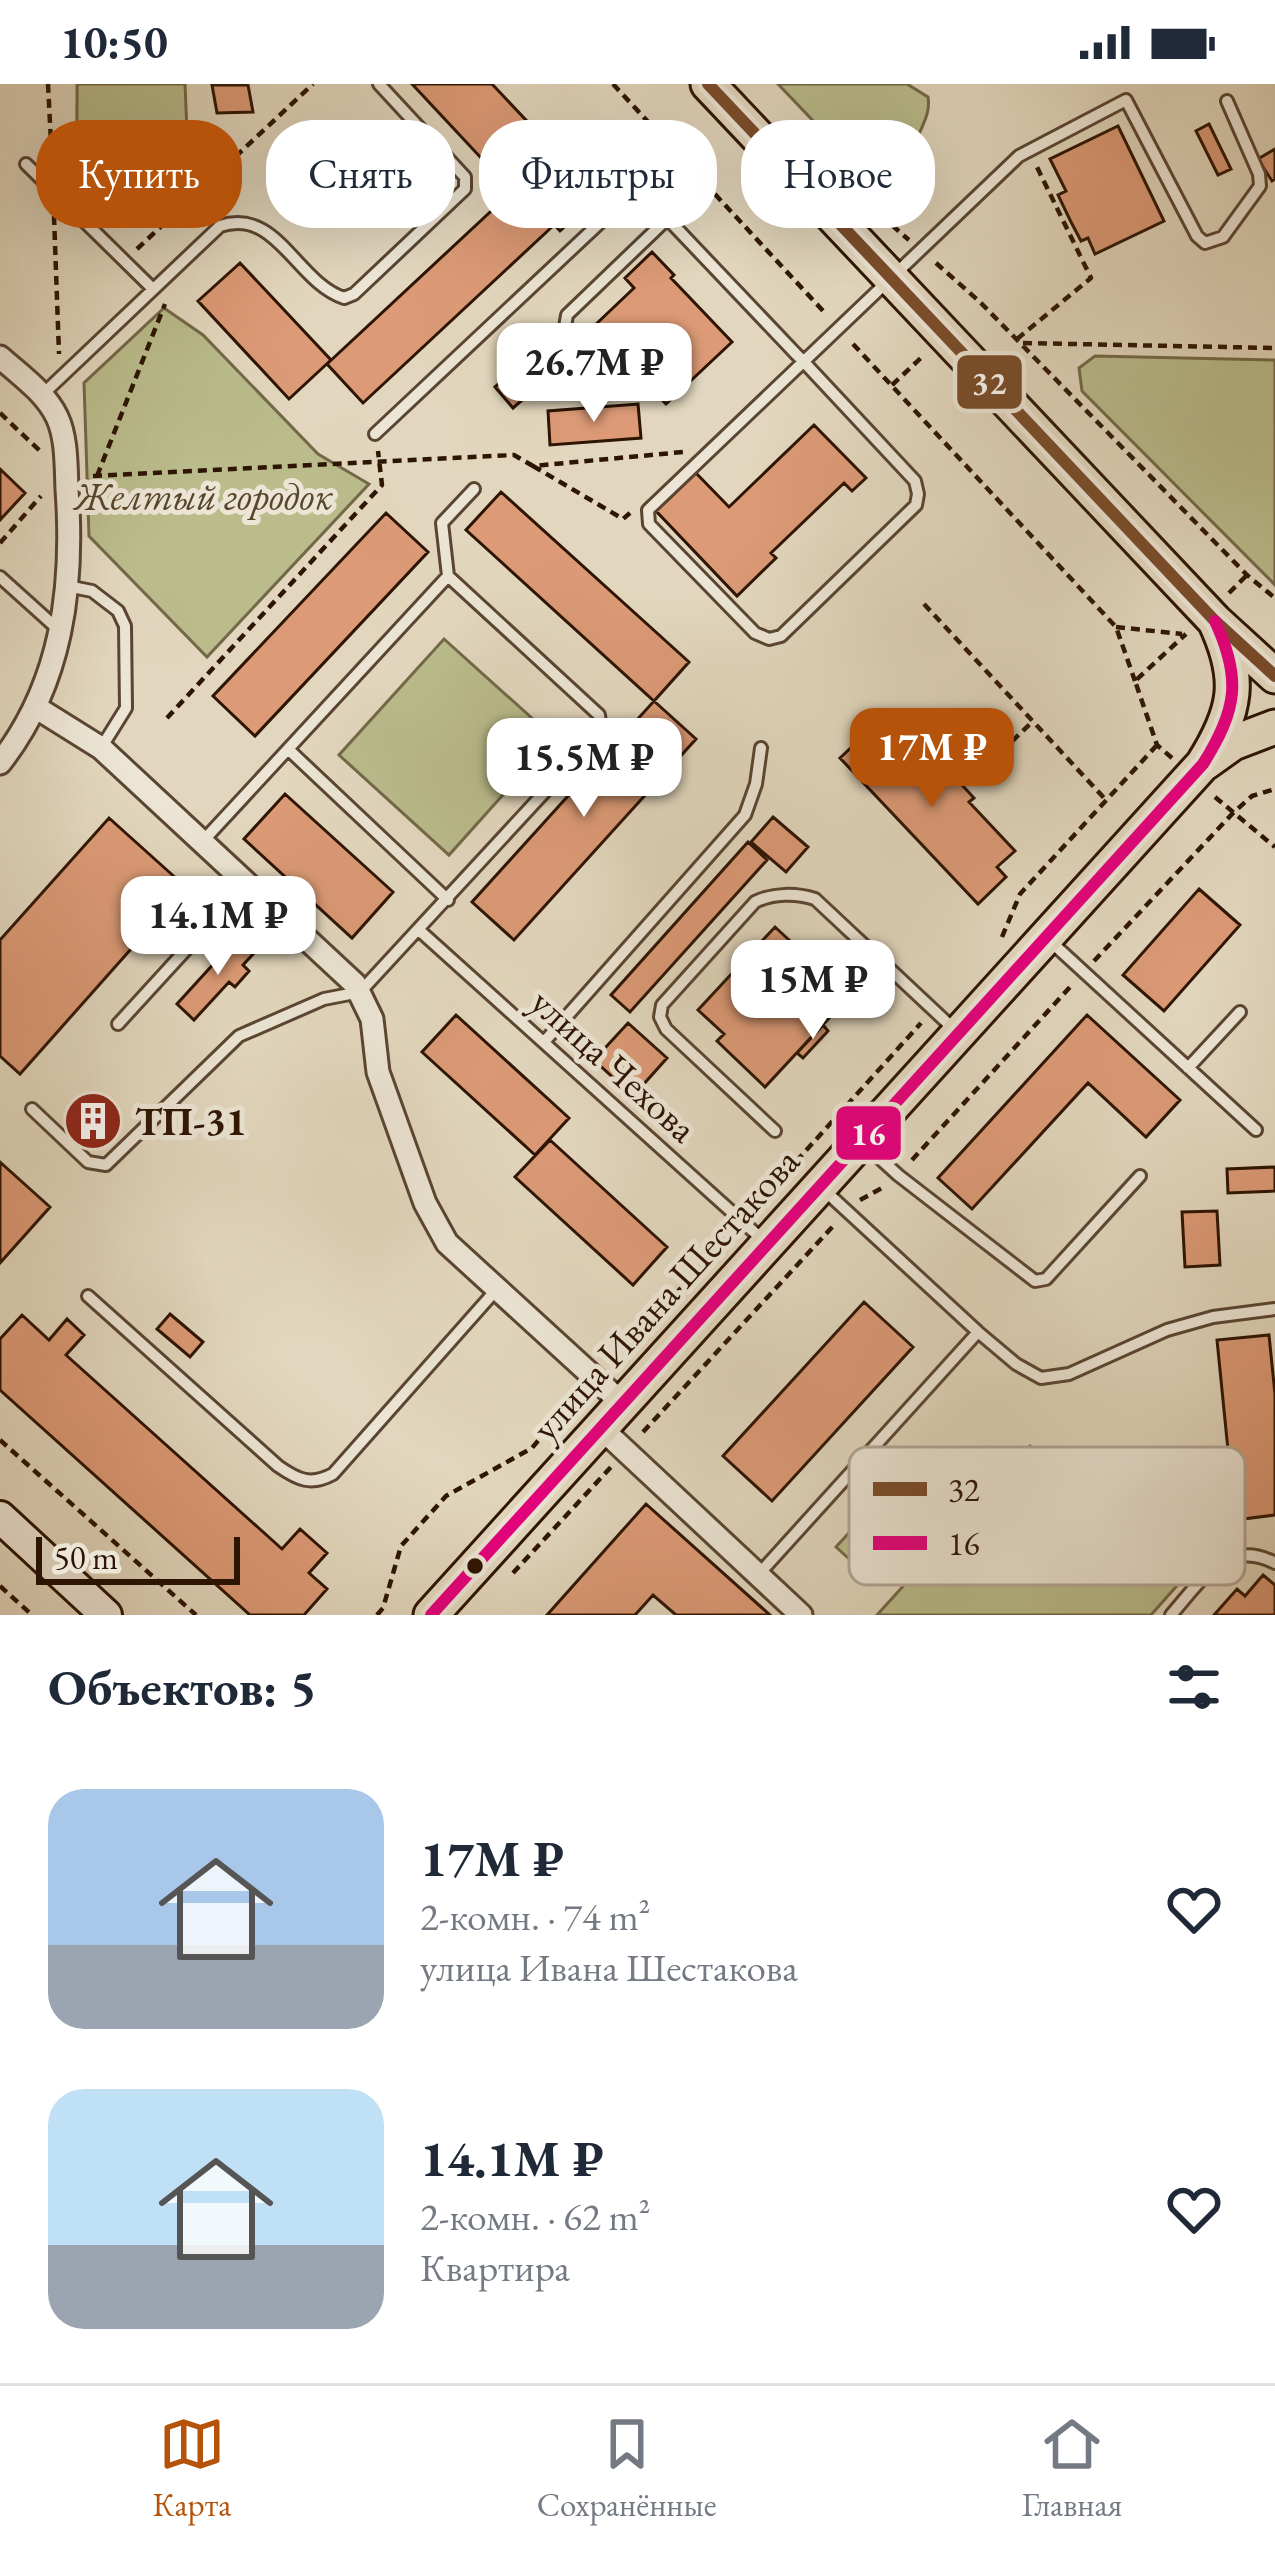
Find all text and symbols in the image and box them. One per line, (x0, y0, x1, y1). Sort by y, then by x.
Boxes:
text: 10:50 (60, 13, 168, 71)
chip: Купить (36, 120, 242, 228)
chip: Снять (266, 120, 455, 228)
chip: Фильтры (479, 120, 717, 228)
chip: Новое (741, 120, 935, 228)
pin: 26.7M ₽ (483, 323, 705, 425)
text: 26.7M ₽ (524, 336, 664, 387)
line badge: 32 (955, 353, 1024, 411)
text: 32 (972, 361, 1007, 404)
park label: Желтый городок (72, 470, 333, 521)
pin: 17M ₽ (848, 708, 1016, 810)
pin: 15.5M ₽ (473, 718, 695, 820)
text: 17M ₽ (877, 721, 987, 772)
text: 15.5M ₽ (514, 731, 654, 782)
pin: 14.1M ₽ (107, 876, 329, 978)
text: 14.1M ₽ (148, 889, 288, 940)
pin: 15M ₽ (729, 940, 897, 1042)
text: 15M ₽ (758, 953, 868, 1004)
street label: улица Чехова (520, 977, 708, 1154)
building icon: ТП-31 (62, 1090, 124, 1152)
place label: ТП-31 (135, 1096, 247, 1147)
line badge: 16 (834, 1104, 903, 1162)
text: 16 (851, 1112, 885, 1155)
street label: улица Ивана Шестакова (520, 1136, 811, 1451)
legend (849, 1447, 1245, 1585)
text: 32 (948, 1468, 980, 1511)
text: 16 (948, 1522, 980, 1565)
scale bar (36, 1531, 240, 1584)
text: 50 m (54, 1536, 118, 1579)
unlabelled marker (464, 1555, 486, 1577)
text: Объектов: 5 (48, 1654, 317, 1720)
icon: filters (1161, 1654, 1227, 1720)
text: 17M ₽ (420, 1825, 564, 1891)
icon: home (144, 1837, 288, 1981)
icon: heart (1161, 1876, 1227, 1942)
text: 2-комн. · 74 m² (420, 1891, 651, 1942)
text: улица Ивана Шестакова (420, 1942, 798, 1993)
text: 14.1M ₽ (420, 2125, 604, 2191)
icon: home (144, 2137, 288, 2281)
icon: heart (1161, 2176, 1227, 2242)
text: 2-комн. · 62 m² (420, 2191, 651, 2242)
text: Квартира (420, 2242, 570, 2293)
tab: Карта (153, 2411, 231, 2526)
tab: Сохранённые (537, 2411, 717, 2526)
tab: Главная (1022, 2411, 1122, 2526)

